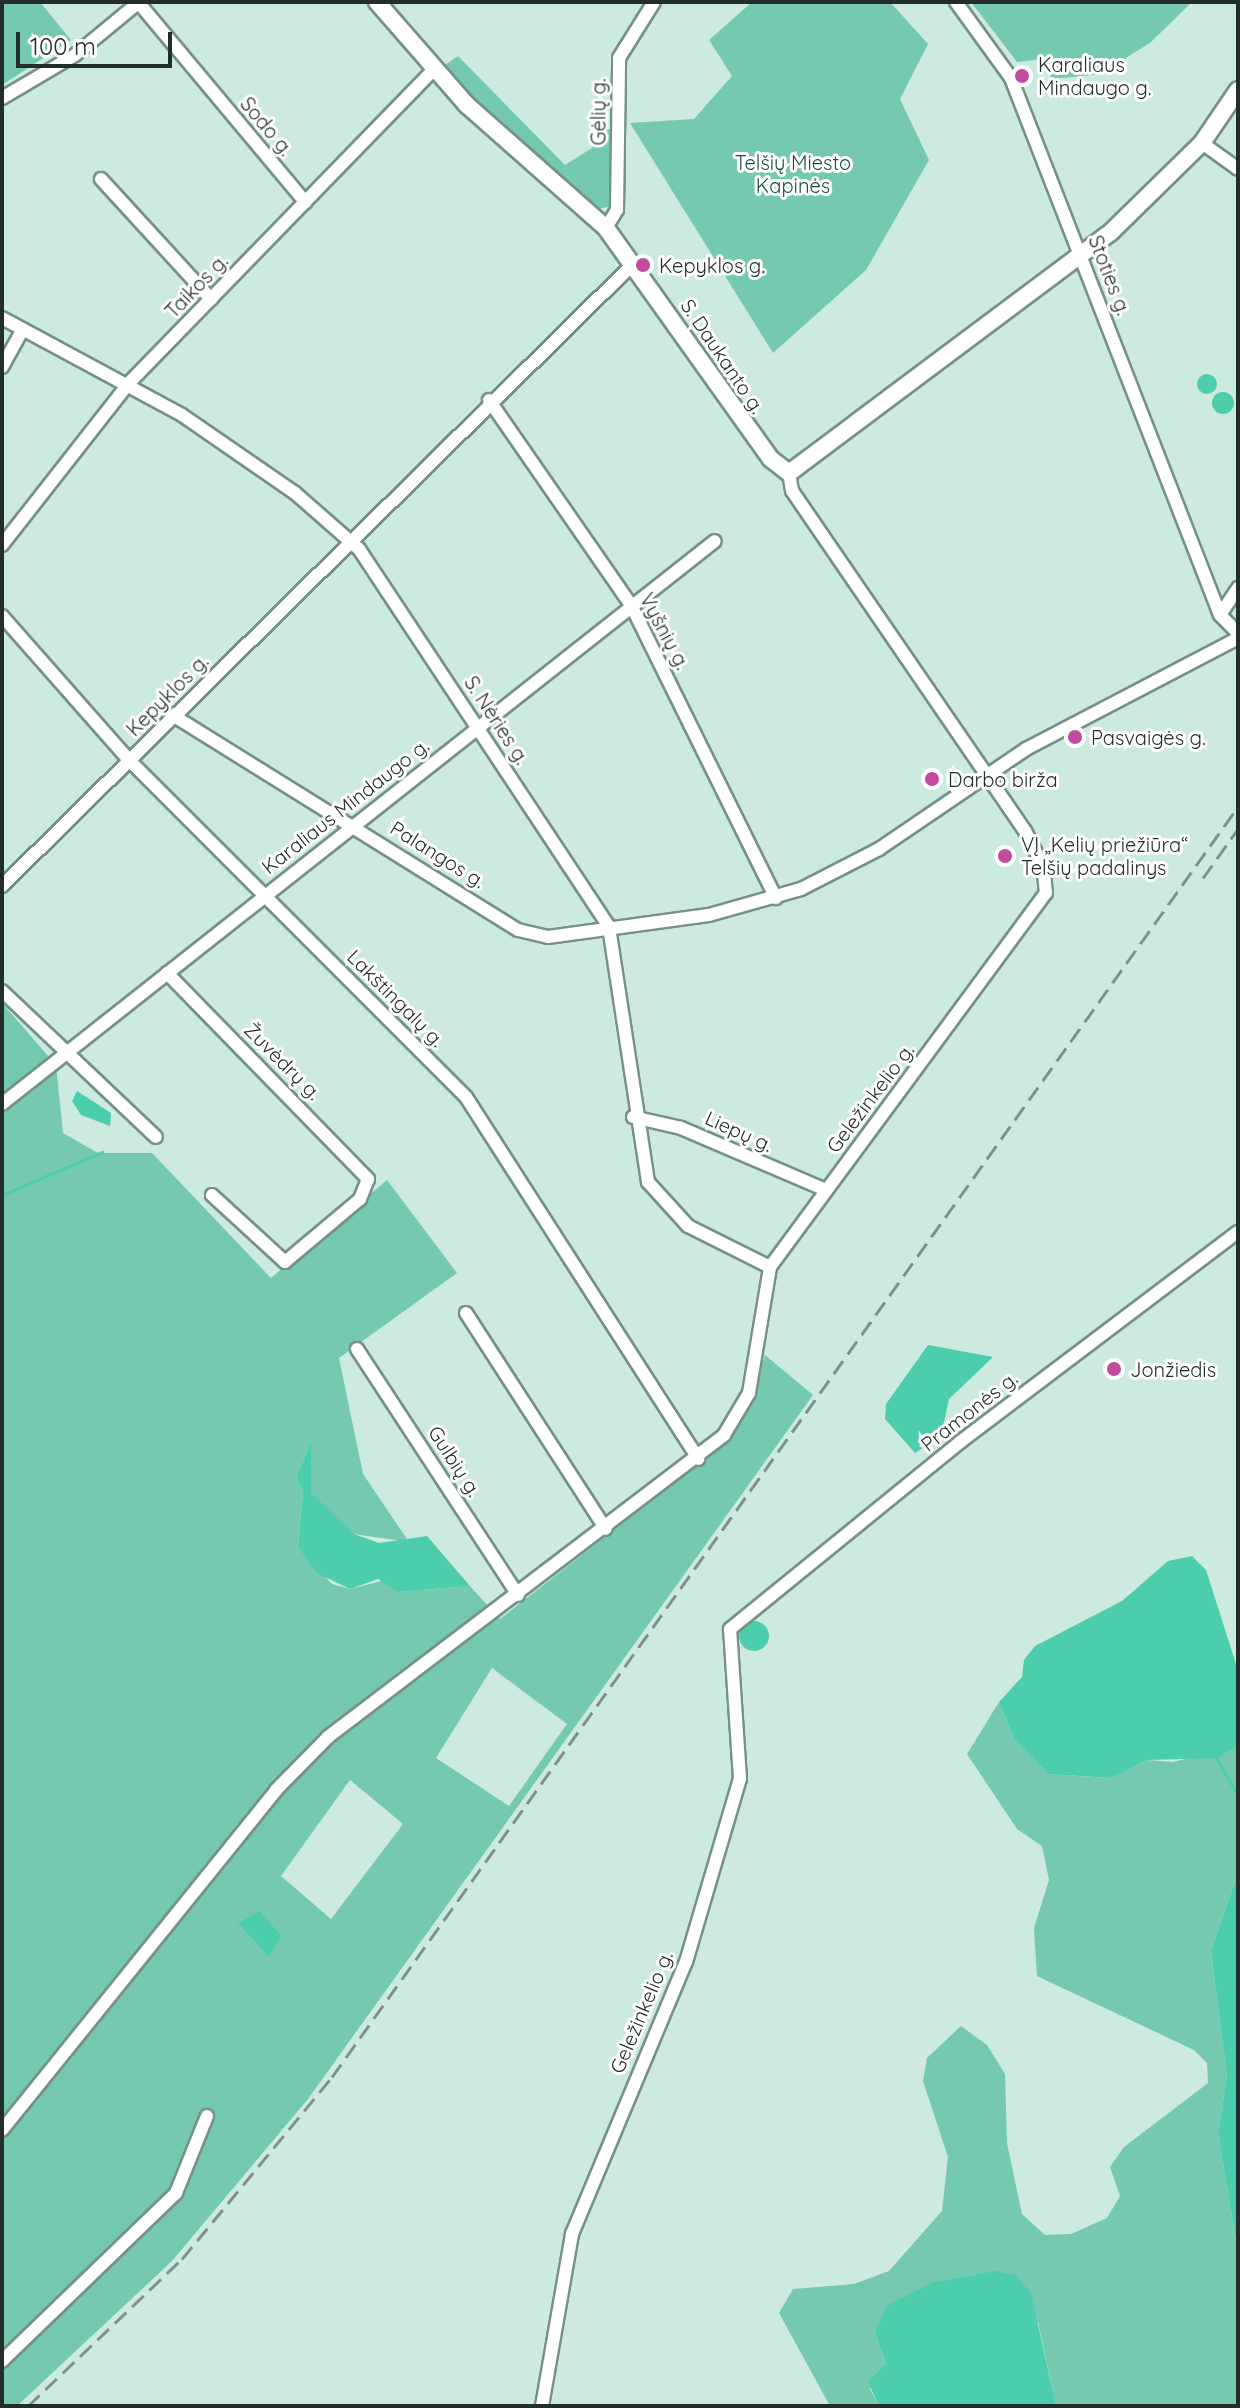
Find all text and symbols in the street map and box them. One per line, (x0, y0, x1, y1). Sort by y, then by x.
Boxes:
scale bar (20, 16, 176, 66)
text: 100 m (30, 31, 96, 61)
place label: Karaliaus Mindaugo g. (1038, 52, 1151, 99)
marker: Karaliaus Mindaugo g. (1013, 67, 1031, 85)
street label: Gėlių g. (586, 78, 610, 146)
street label: Sodo g. (236, 92, 298, 160)
park label: Telšių Miesto Kapinės (735, 151, 851, 198)
street label: Stoties g. (1084, 232, 1136, 318)
street label: Taikos g. (160, 249, 232, 323)
place label: Kepyklos g. (659, 253, 765, 277)
marker: Kepyklos g. (634, 256, 652, 274)
street label: S. Daukanto g. (676, 294, 770, 418)
street label: Vyšnių g. (635, 589, 695, 673)
street label: Kepyklos g. (121, 649, 213, 741)
street label: S. Nėries g. (460, 671, 534, 769)
place label: Pasvaigės g. (1091, 725, 1206, 749)
marker: Pasvaigės g. (1066, 728, 1084, 746)
street label: Karaliaus Mindaugo g. (257, 733, 433, 879)
place label: Darbo birža (948, 767, 1058, 791)
marker: Darbo birža (923, 770, 941, 788)
street label: Palangos g. (386, 815, 490, 893)
place label: VĮ „Kelių priežiūra“ Telšių padalinys (1021, 832, 1188, 879)
marker: VĮ „Kelių priežiūra“ Telšių padalinys (996, 847, 1014, 865)
street label: Lakštingalų g. (342, 944, 450, 1052)
street label: Žuvėdrų g. (240, 1018, 326, 1104)
street label: Geležinkelio g. (821, 1039, 919, 1157)
street label: Liepų g. (702, 1106, 776, 1156)
place label: Jonžiedis (1130, 1357, 1216, 1381)
marker: Jonžiedis (1105, 1360, 1123, 1378)
street label: Pramonės g. (916, 1366, 1022, 1456)
street label: Gulbių g. (423, 1421, 487, 1501)
street label: Geležinkelio g. (604, 1947, 678, 2077)

